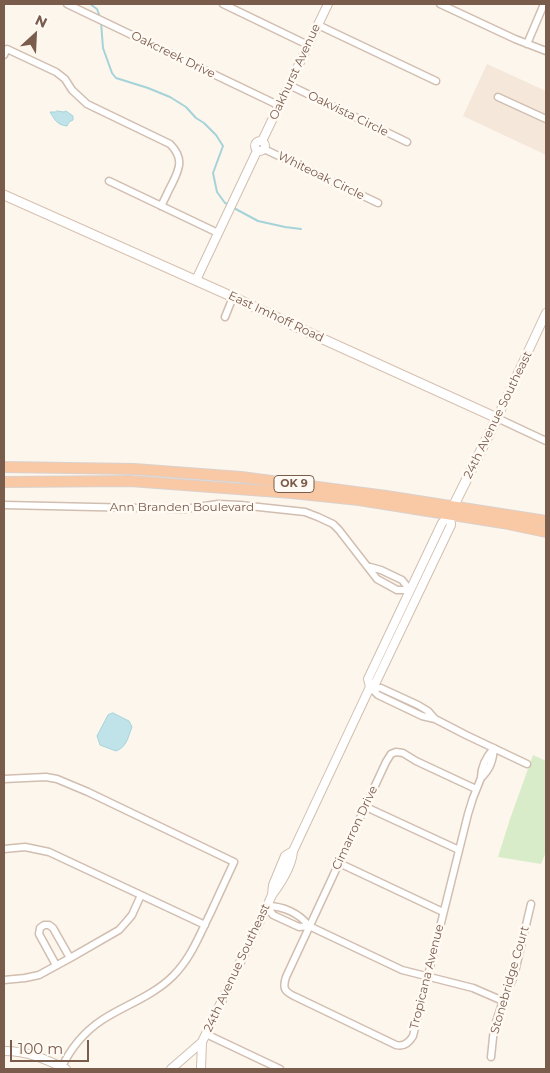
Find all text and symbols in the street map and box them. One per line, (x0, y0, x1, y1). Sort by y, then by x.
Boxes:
north arrow (10, 10, 60, 60)
text: N (32, 11, 50, 32)
street label: Oakhurst Avenue (266, 22, 324, 122)
street label: Oakcreek Drive (129, 28, 217, 82)
street label: Oakvista Circle (305, 88, 391, 140)
street label: Whiteoak Circle (275, 149, 367, 203)
street label: East Imhoff Road (226, 289, 326, 345)
street label: 24th Avenue Southeast (461, 349, 535, 481)
road number: OK 9 (274, 476, 314, 492)
street label: Ann Branden Boulevard (110, 500, 254, 514)
street label: Cimarron Drive (329, 784, 381, 872)
street label: 24th Avenue Southeast (201, 902, 273, 1034)
street label: Tropicana Avenue (407, 923, 447, 1031)
street label: Stonebridge Court (488, 924, 532, 1036)
scale bar (12, 1030, 91, 1062)
text: 100 m (18, 1039, 63, 1058)

